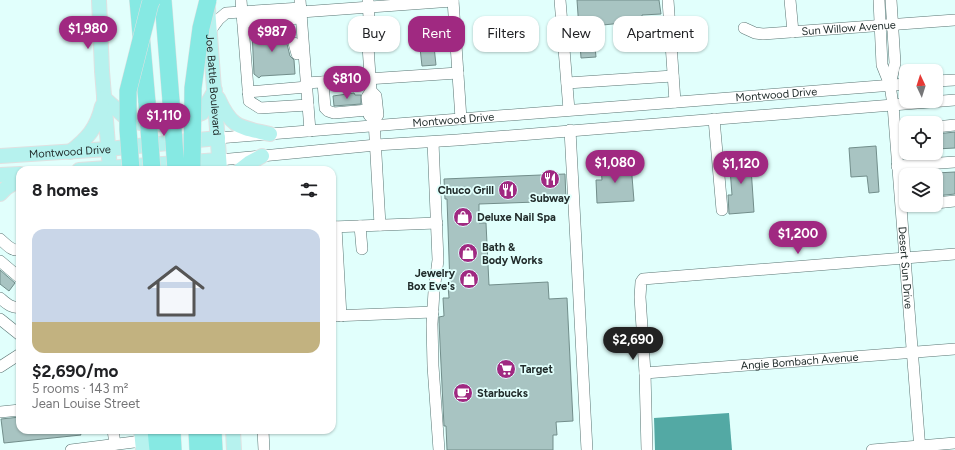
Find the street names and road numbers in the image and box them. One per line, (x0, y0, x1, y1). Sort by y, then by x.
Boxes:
street label: Sun Willow Avenue (801, 18, 896, 38)
street label: Joe Battle Boulevard (203, 34, 224, 136)
street label: Montwood Drive (735, 84, 818, 104)
street label: Montwood Drive (412, 110, 495, 129)
street label: Montwood Drive (29, 142, 111, 161)
street label: Desert Sun Drive (896, 226, 915, 309)
street label: Angie Bombach Avenue (740, 350, 859, 372)

